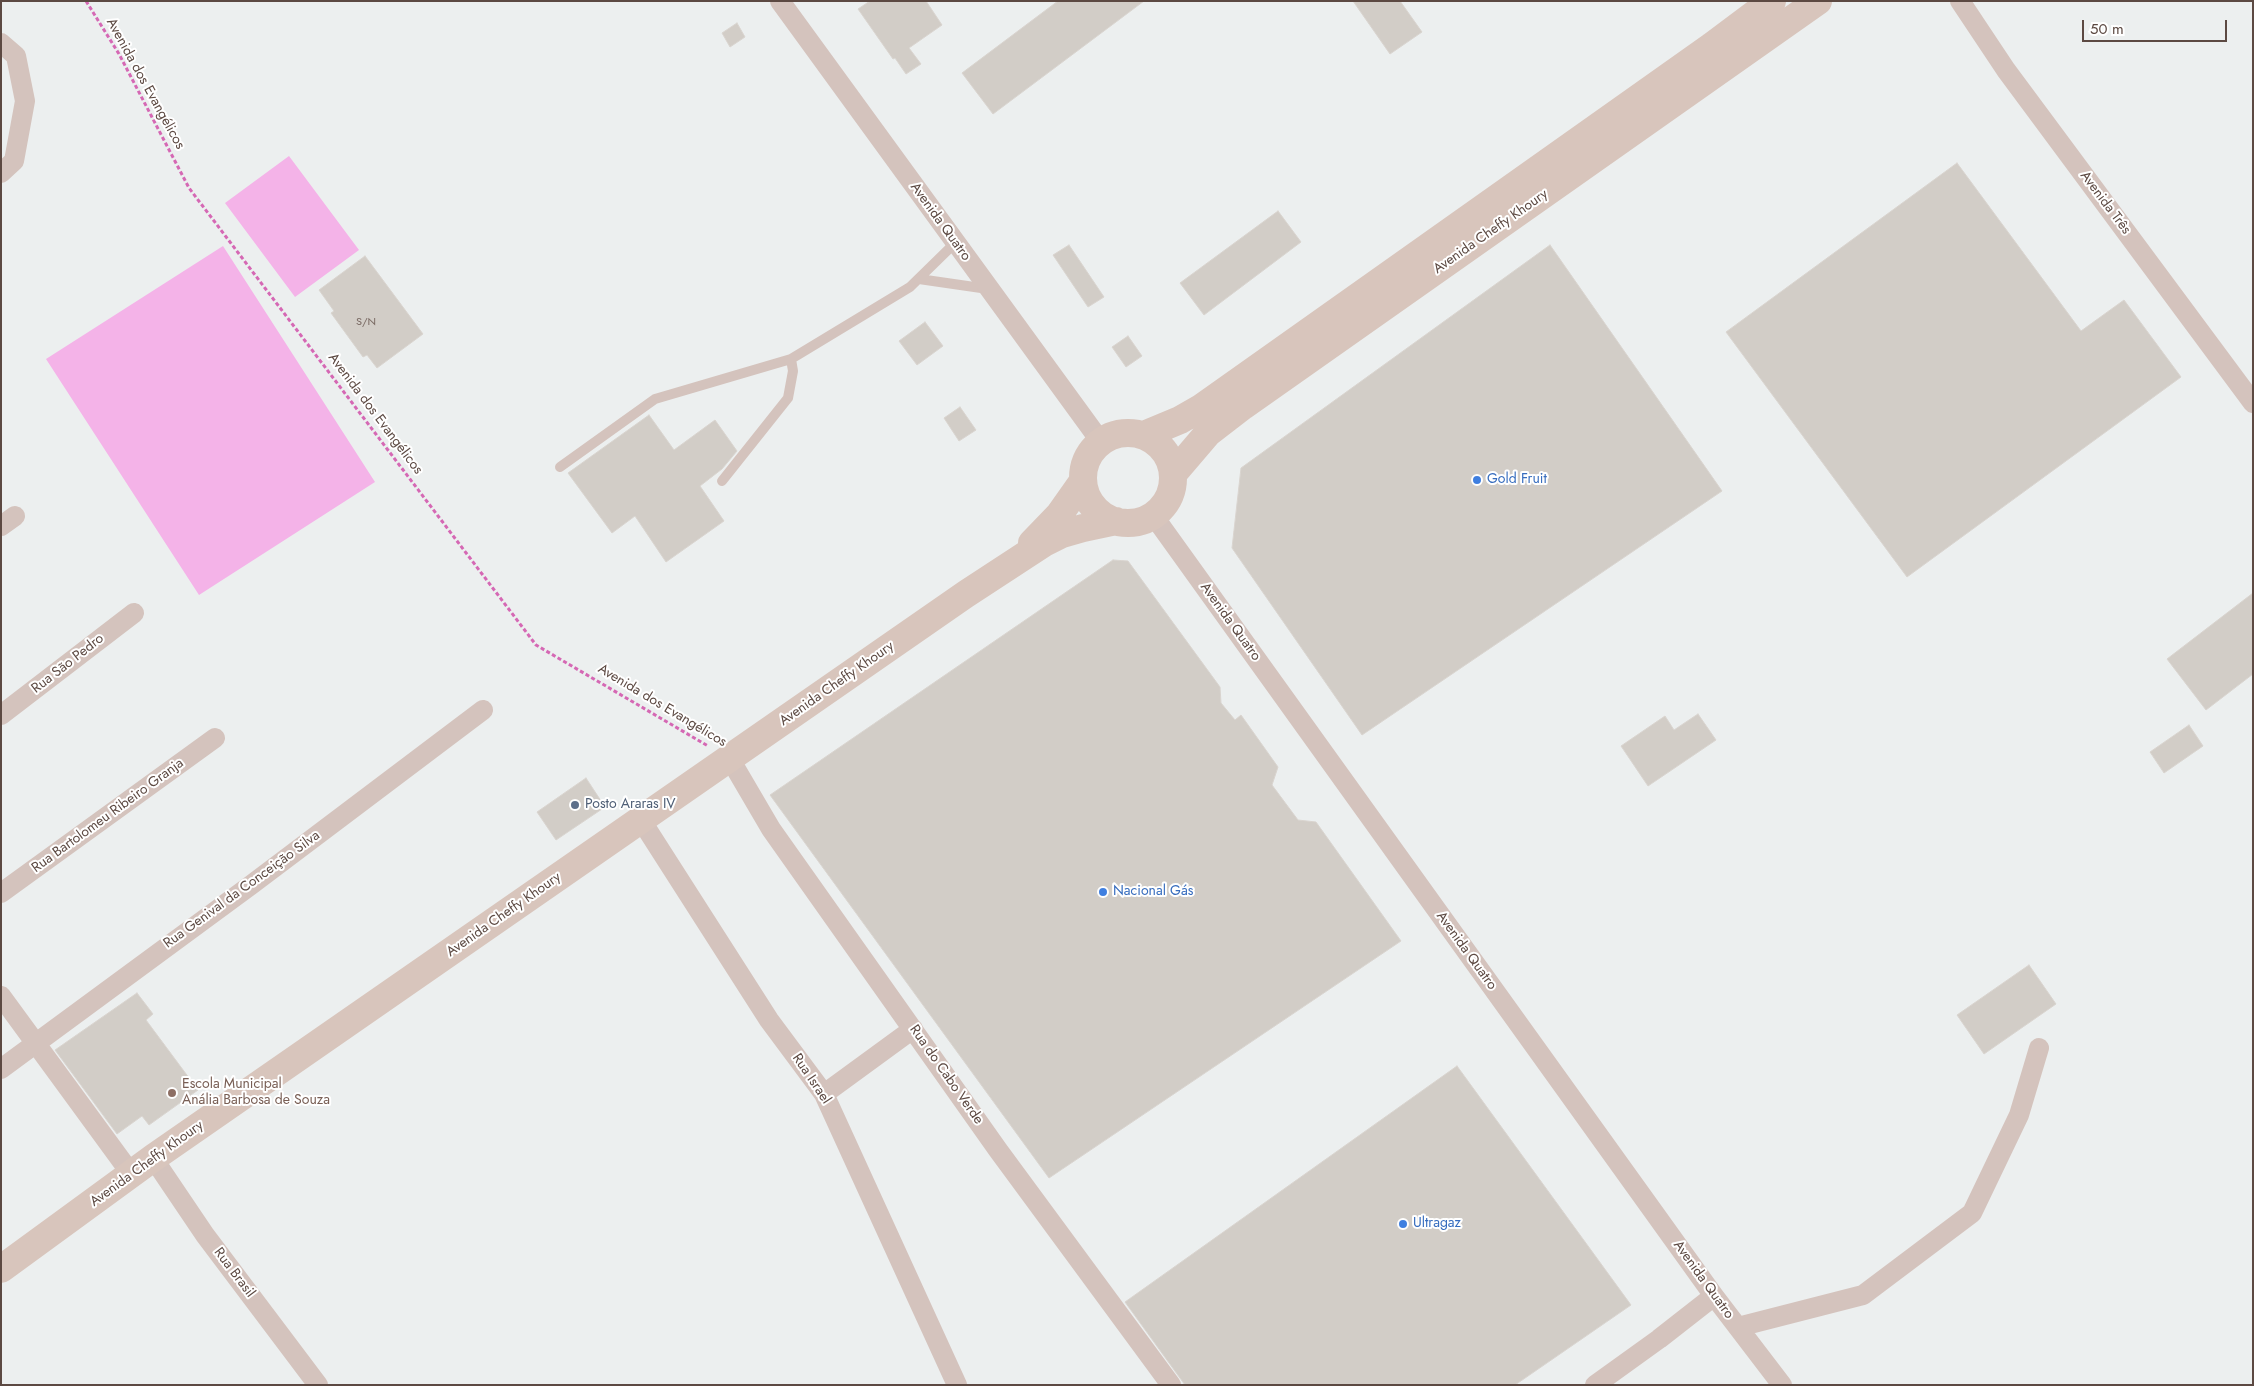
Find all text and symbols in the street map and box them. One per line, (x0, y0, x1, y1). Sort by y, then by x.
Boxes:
scale bar (2084, 10, 2229, 42)
street label: Avenida dos Evangélicos (102, 16, 188, 152)
text: 50 m (2090, 18, 2124, 40)
street label: Avenida Três (2076, 168, 2134, 238)
street label: Avenida Quatro (906, 180, 974, 264)
street label: Avenida Cheffy Khoury (1431, 186, 1551, 278)
house number: S/N (356, 315, 376, 329)
street label: Avenida dos Evangélicos (324, 350, 426, 478)
place label: Gold Fruit (1487, 472, 1547, 488)
marker: Gold Fruit (1471, 474, 1483, 486)
street label: Avenida Quatro (1196, 580, 1264, 664)
street label: Rua São Pedro (29, 631, 107, 697)
street label: Avenida Cheffy Khoury (777, 638, 897, 730)
street label: Avenida dos Evangélicos (595, 661, 729, 751)
street label: Rua Bartolomeu Ribeiro Granja (29, 755, 187, 877)
place label: Posto Araras IV (585, 797, 676, 813)
marker: Posto Araras IV (569, 799, 581, 811)
street label: Rua Genival da Conceição Silva (160, 828, 324, 952)
street label: Avenida Cheffy Khoury (444, 869, 564, 961)
place label: Nacional Gás (1113, 884, 1193, 900)
marker: Nacional Gás (1097, 886, 1109, 898)
street label: Avenida Quatro (1432, 909, 1500, 993)
street label: Rua do Cabo Verde (905, 1022, 987, 1128)
street label: Rua Israel (788, 1051, 834, 1107)
place label: Escola Municipal Anália Barbosa de Souza (182, 1077, 330, 1110)
marker: Escola Municipal Anália Barbosa de Souza (166, 1087, 178, 1099)
street label: Avenida Cheffy Khoury (87, 1117, 207, 1211)
place label: Ultragaz (1413, 1216, 1461, 1232)
marker: Ultragaz (1397, 1218, 1409, 1230)
street label: Avenida Quatro (1669, 1238, 1737, 1322)
street label: Rua Brasil (210, 1245, 258, 1301)

